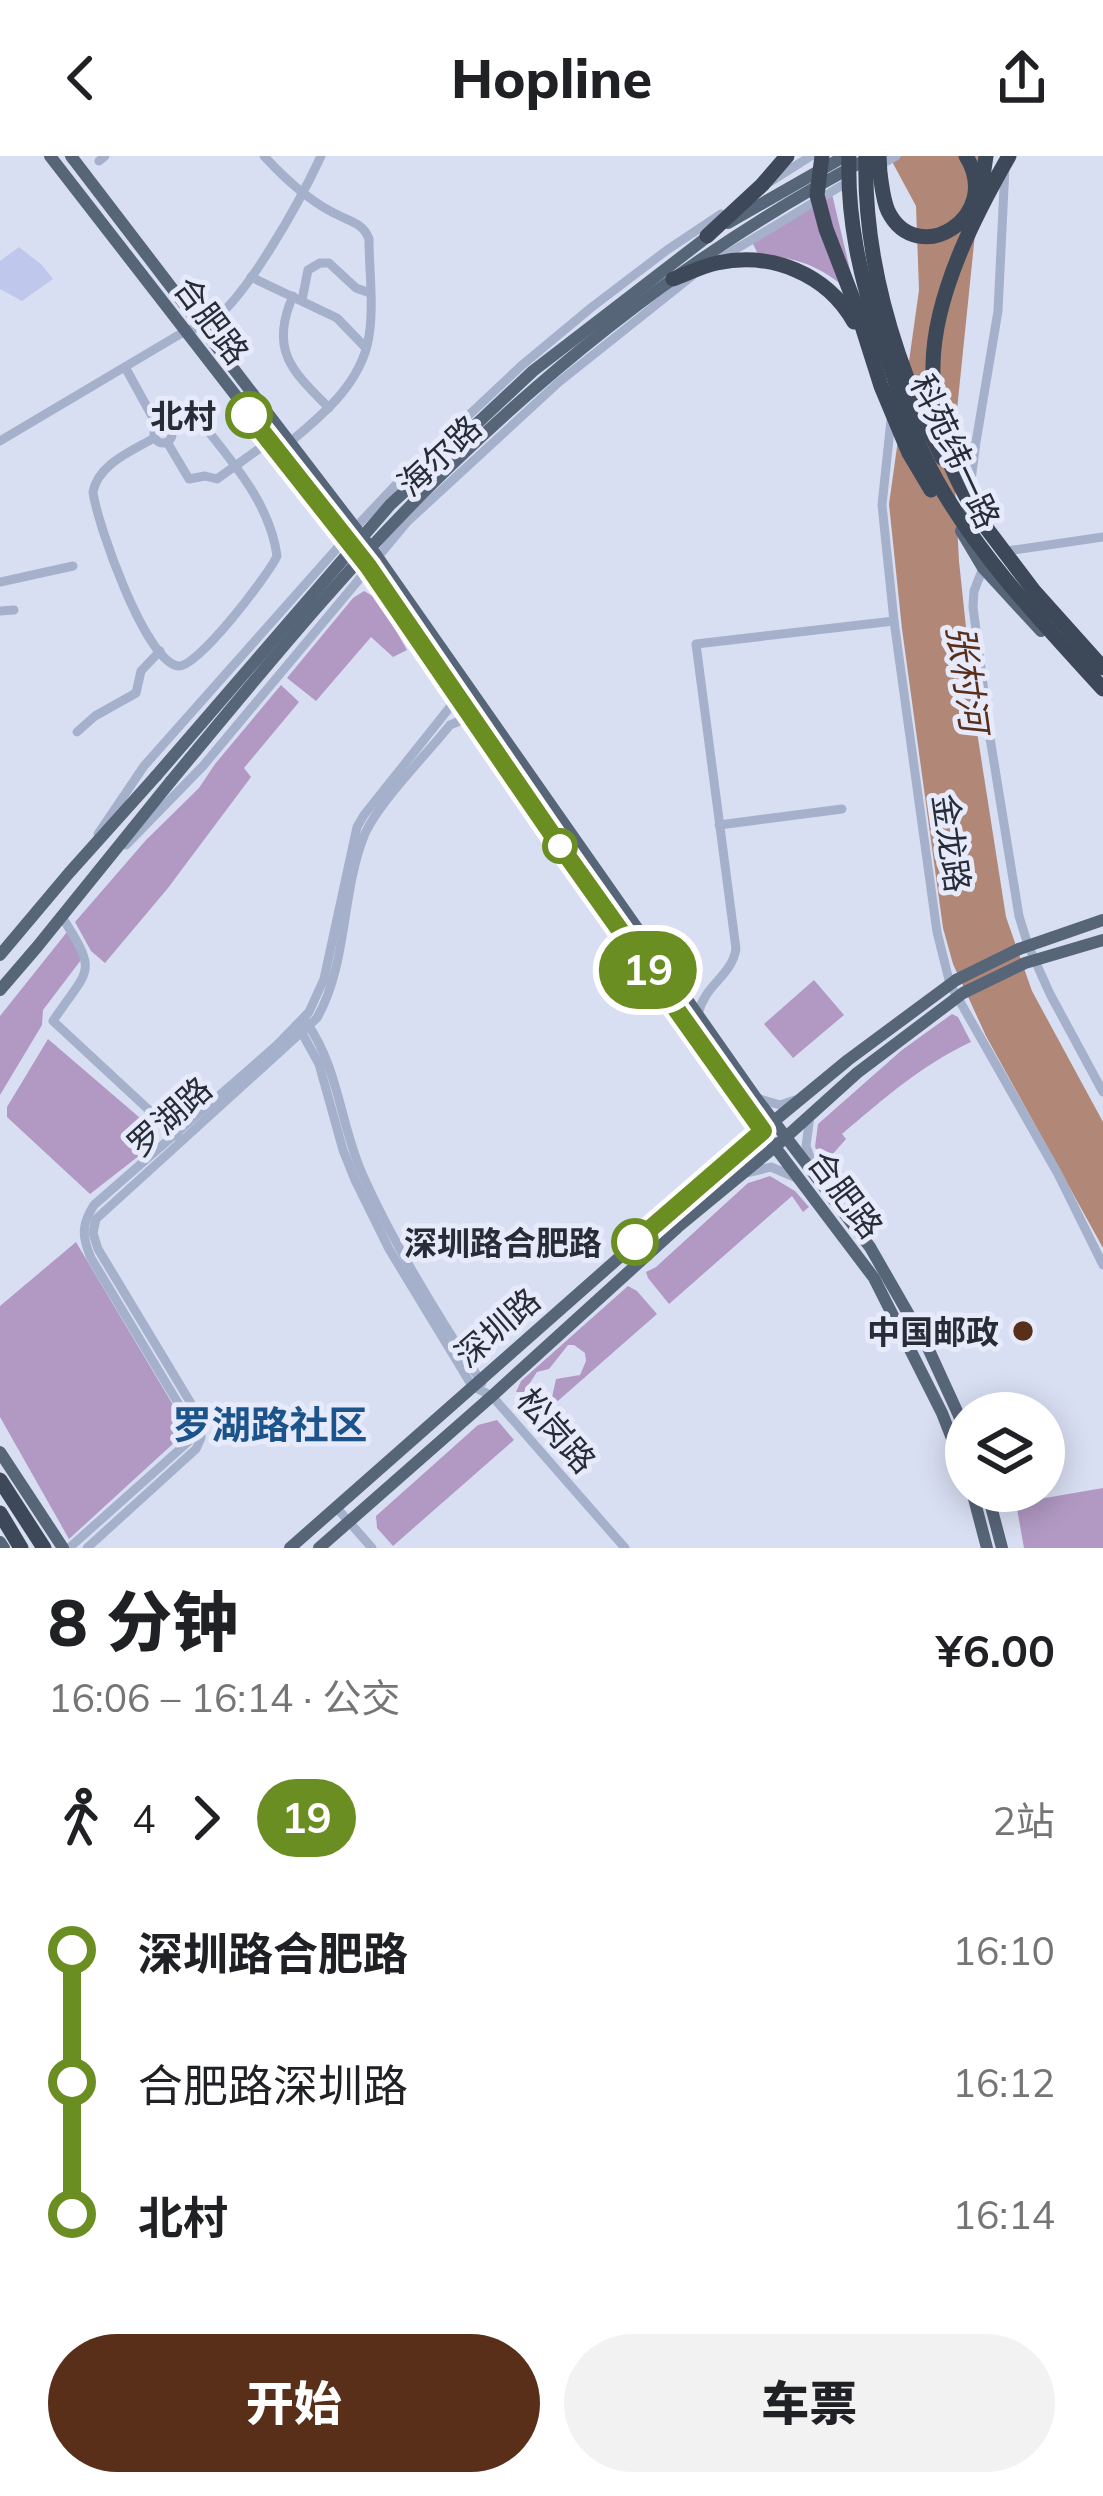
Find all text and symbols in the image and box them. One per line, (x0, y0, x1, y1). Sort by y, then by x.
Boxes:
text: Hopline (451, 44, 652, 112)
icon: back (48, 45, 114, 111)
icon: share (989, 45, 1055, 111)
street label: 合肥路 (166, 268, 258, 372)
street label: 科苑纬一路 (903, 368, 1009, 534)
marker: 北村 (227, 393, 271, 437)
place label: 北村 (150, 395, 216, 436)
street label: 海尔路 (389, 406, 489, 504)
water label: 张村河 (938, 621, 999, 741)
street label: 金龙路 (925, 791, 979, 895)
unlabelled marker (544, 830, 576, 862)
line badge: 19 (594, 931, 702, 1009)
text: 19 (623, 943, 673, 996)
street label: 罗湖路 (118, 1068, 220, 1164)
street label: 合肥路 (800, 1142, 892, 1246)
marker: 深圳路合肥路 (613, 1220, 657, 1264)
place label: 深圳路合肥路 (404, 1222, 602, 1263)
street label: 深圳路 (446, 1279, 548, 1375)
place label: 中国邮政 (867, 1311, 999, 1352)
marker: 中国邮政 (1010, 1318, 1036, 1344)
street label: 松岗路 (509, 1379, 605, 1481)
map controls (945, 1392, 1065, 1512)
button: layers (945, 1392, 1065, 1512)
district label: 罗湖路社区 (172, 1400, 368, 1449)
text: 8 分钟 (48, 1580, 238, 1663)
text: ¥6.00 (936, 1622, 1055, 1678)
text: 16:06 – 16:14 · 公交 (48, 1673, 400, 1722)
icon: walk (48, 1785, 114, 1851)
icon: forward (173, 1785, 239, 1851)
text: 19 (281, 1791, 332, 1844)
text: 4 (132, 1794, 155, 1843)
text: 2站 (993, 1796, 1055, 1845)
text: 深圳路合肥路 (138, 1925, 408, 1981)
text: 16:10 (953, 1926, 1055, 1975)
text: 合肥路深圳路 (138, 2057, 408, 2113)
text: 16:12 (953, 2058, 1055, 2107)
text: 北村 (138, 2189, 228, 2245)
text: 16:14 (953, 2190, 1055, 2239)
button: 开始 (48, 2334, 540, 2472)
button: 车票 (564, 2334, 1055, 2472)

